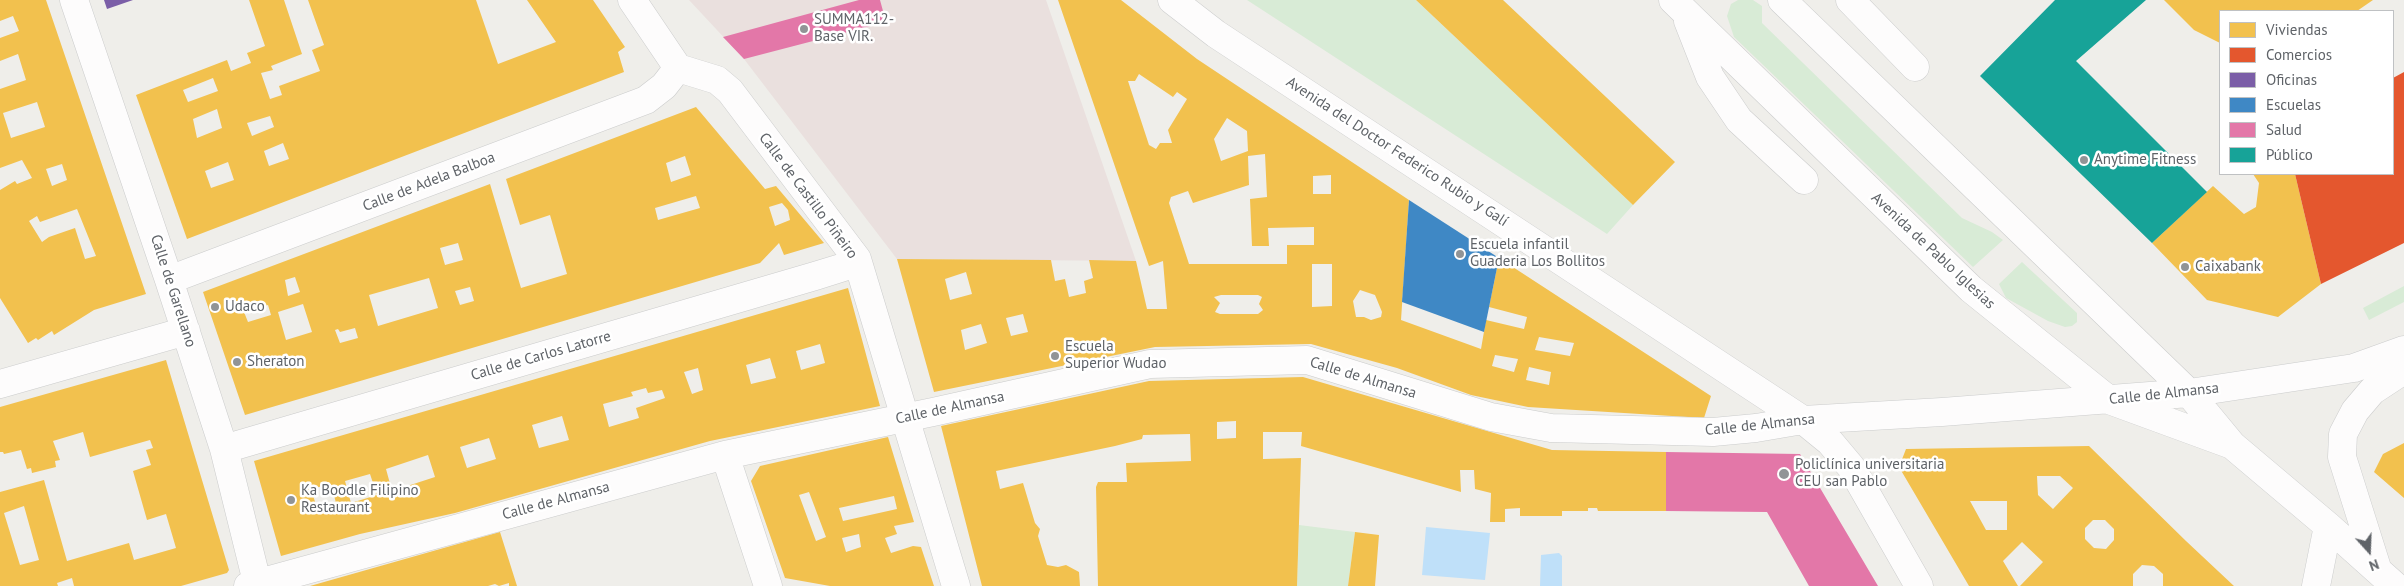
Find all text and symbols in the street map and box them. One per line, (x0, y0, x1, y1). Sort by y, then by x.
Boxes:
legend (2219, 10, 2394, 175)
place label: SUMMA112- Base VIR. (814, 11, 894, 46)
text: Viviendas (2266, 20, 2327, 39)
marker: SUMMA112- Base VIR. (798, 23, 810, 35)
text: Comercios (2266, 45, 2332, 64)
text: Oficinas (2266, 70, 2317, 89)
street label: Avenida del Doctor Federico Rubio y Galí (1283, 73, 1511, 231)
text: Escuelas (2266, 95, 2321, 114)
text: Salud (2266, 120, 2302, 139)
street label: Calle de Castillo Piñeiro (755, 129, 861, 263)
text: Público (2266, 145, 2313, 164)
street label: Calle de Adela Balboa (360, 148, 498, 216)
place label: Anytime Fitness (2094, 151, 2196, 169)
marker: Anytime Fitness (2078, 154, 2090, 166)
street label: Avenida de Pablo Iglesias (1867, 189, 1999, 313)
street label: Calle de Garellano (146, 232, 200, 350)
place label: Escuela infantil Guaderia Los Bollitos (1470, 236, 1605, 271)
marker: Escuela infantil Guaderia Los Bollitos (1454, 248, 1466, 260)
place label: Caixabank (2195, 258, 2261, 276)
marker: Caixabank (2179, 261, 2191, 273)
place label: Udaco (225, 298, 265, 316)
marker: Udaco (209, 301, 221, 313)
street label: Calle de Carlos Latorre (469, 327, 613, 385)
place label: Escuela Superior Wudao (1065, 338, 1166, 373)
marker: Escuela Superior Wudao (1049, 350, 1061, 362)
place label: Sheraton (247, 353, 304, 371)
street label: Calle de Almansa (1308, 353, 1418, 403)
marker: Sheraton (231, 356, 243, 368)
street label: Calle de Almansa (2108, 379, 2220, 409)
street label: Calle de Almansa (894, 388, 1006, 428)
street label: Calle de Almansa (1704, 410, 1816, 440)
place label: Policlínica universitaria CEU san Pablo (1795, 456, 1944, 491)
marker: Policlínica universitaria CEU san Pablo (1777, 467, 1791, 481)
street label: Calle de Almansa (500, 478, 612, 524)
place label: Ka Boodle Filipino Restaurant (301, 482, 419, 517)
marker: Ka Boodle Filipino Restaurant (285, 494, 297, 506)
north arrow (2344, 526, 2394, 576)
text: N (2367, 555, 2382, 575)

